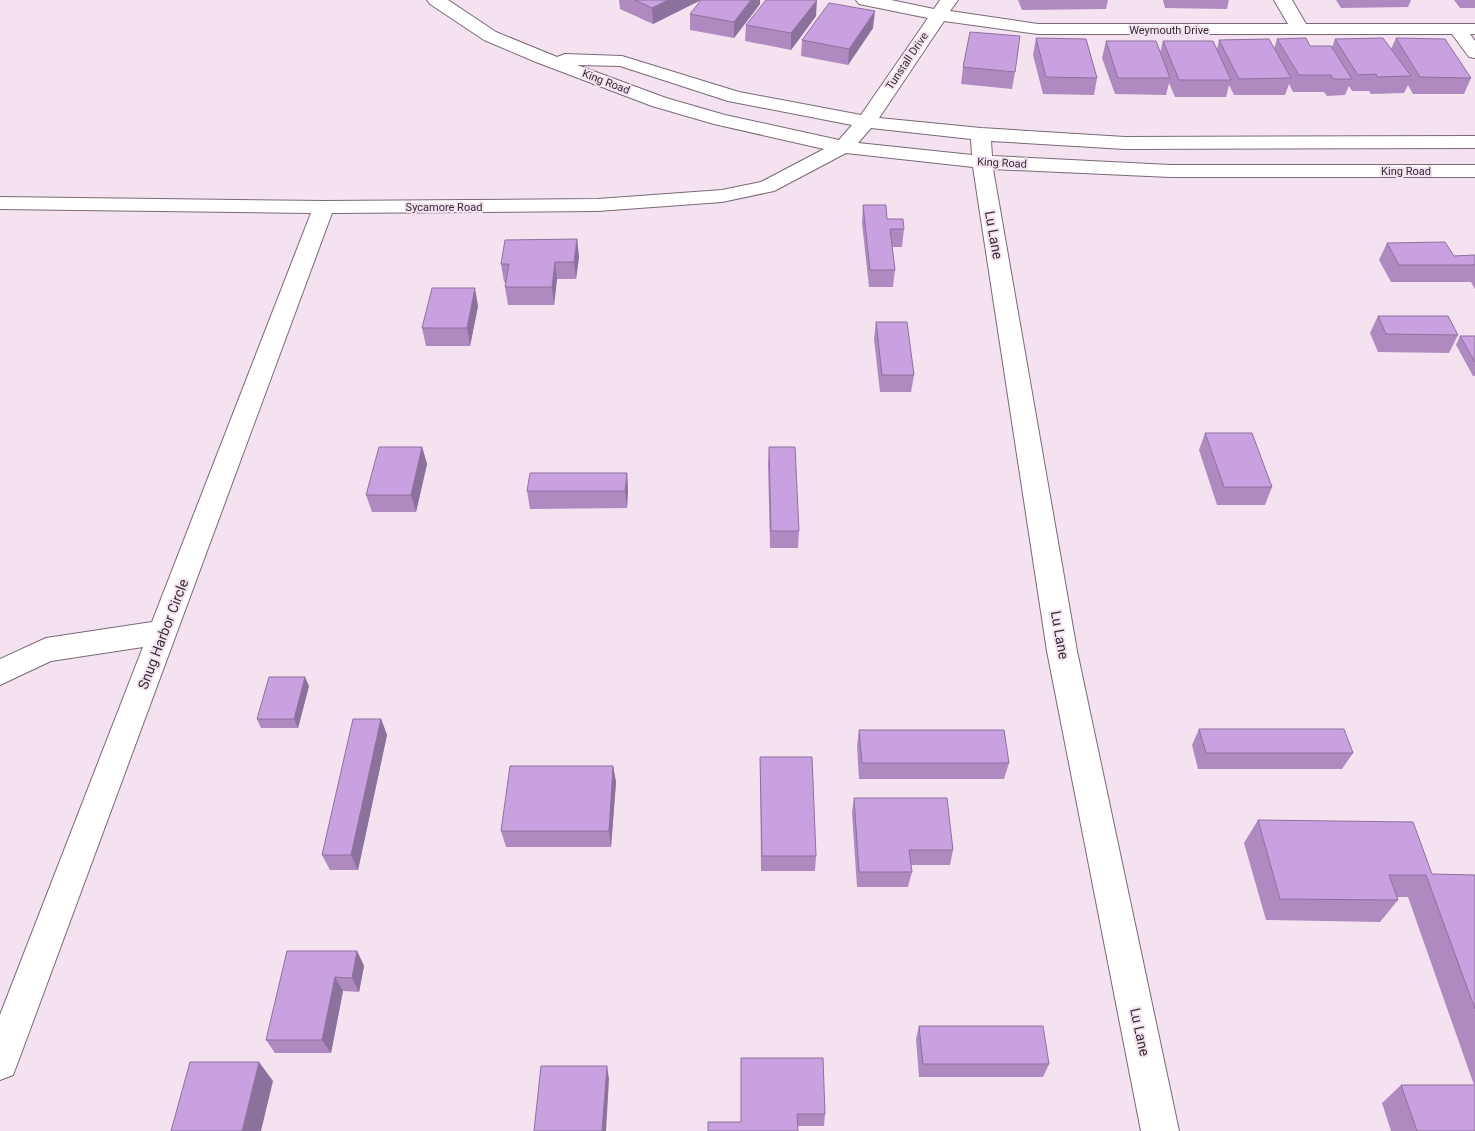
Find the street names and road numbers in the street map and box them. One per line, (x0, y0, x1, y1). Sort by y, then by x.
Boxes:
street label: Weymouth Drive (1129, 24, 1209, 37)
street label: Tunstall Drive (883, 30, 931, 92)
street label: King Road (580, 67, 632, 97)
street label: King Road (977, 155, 1027, 171)
street label: King Road (1381, 165, 1431, 178)
street label: Sycamore Road (406, 201, 482, 214)
street label: Lu Lane (982, 210, 1006, 260)
street label: Snug Harbor Circle (135, 577, 191, 691)
street label: Lu Lane (1048, 610, 1072, 660)
street label: Lu Lane (1127, 1006, 1153, 1058)

